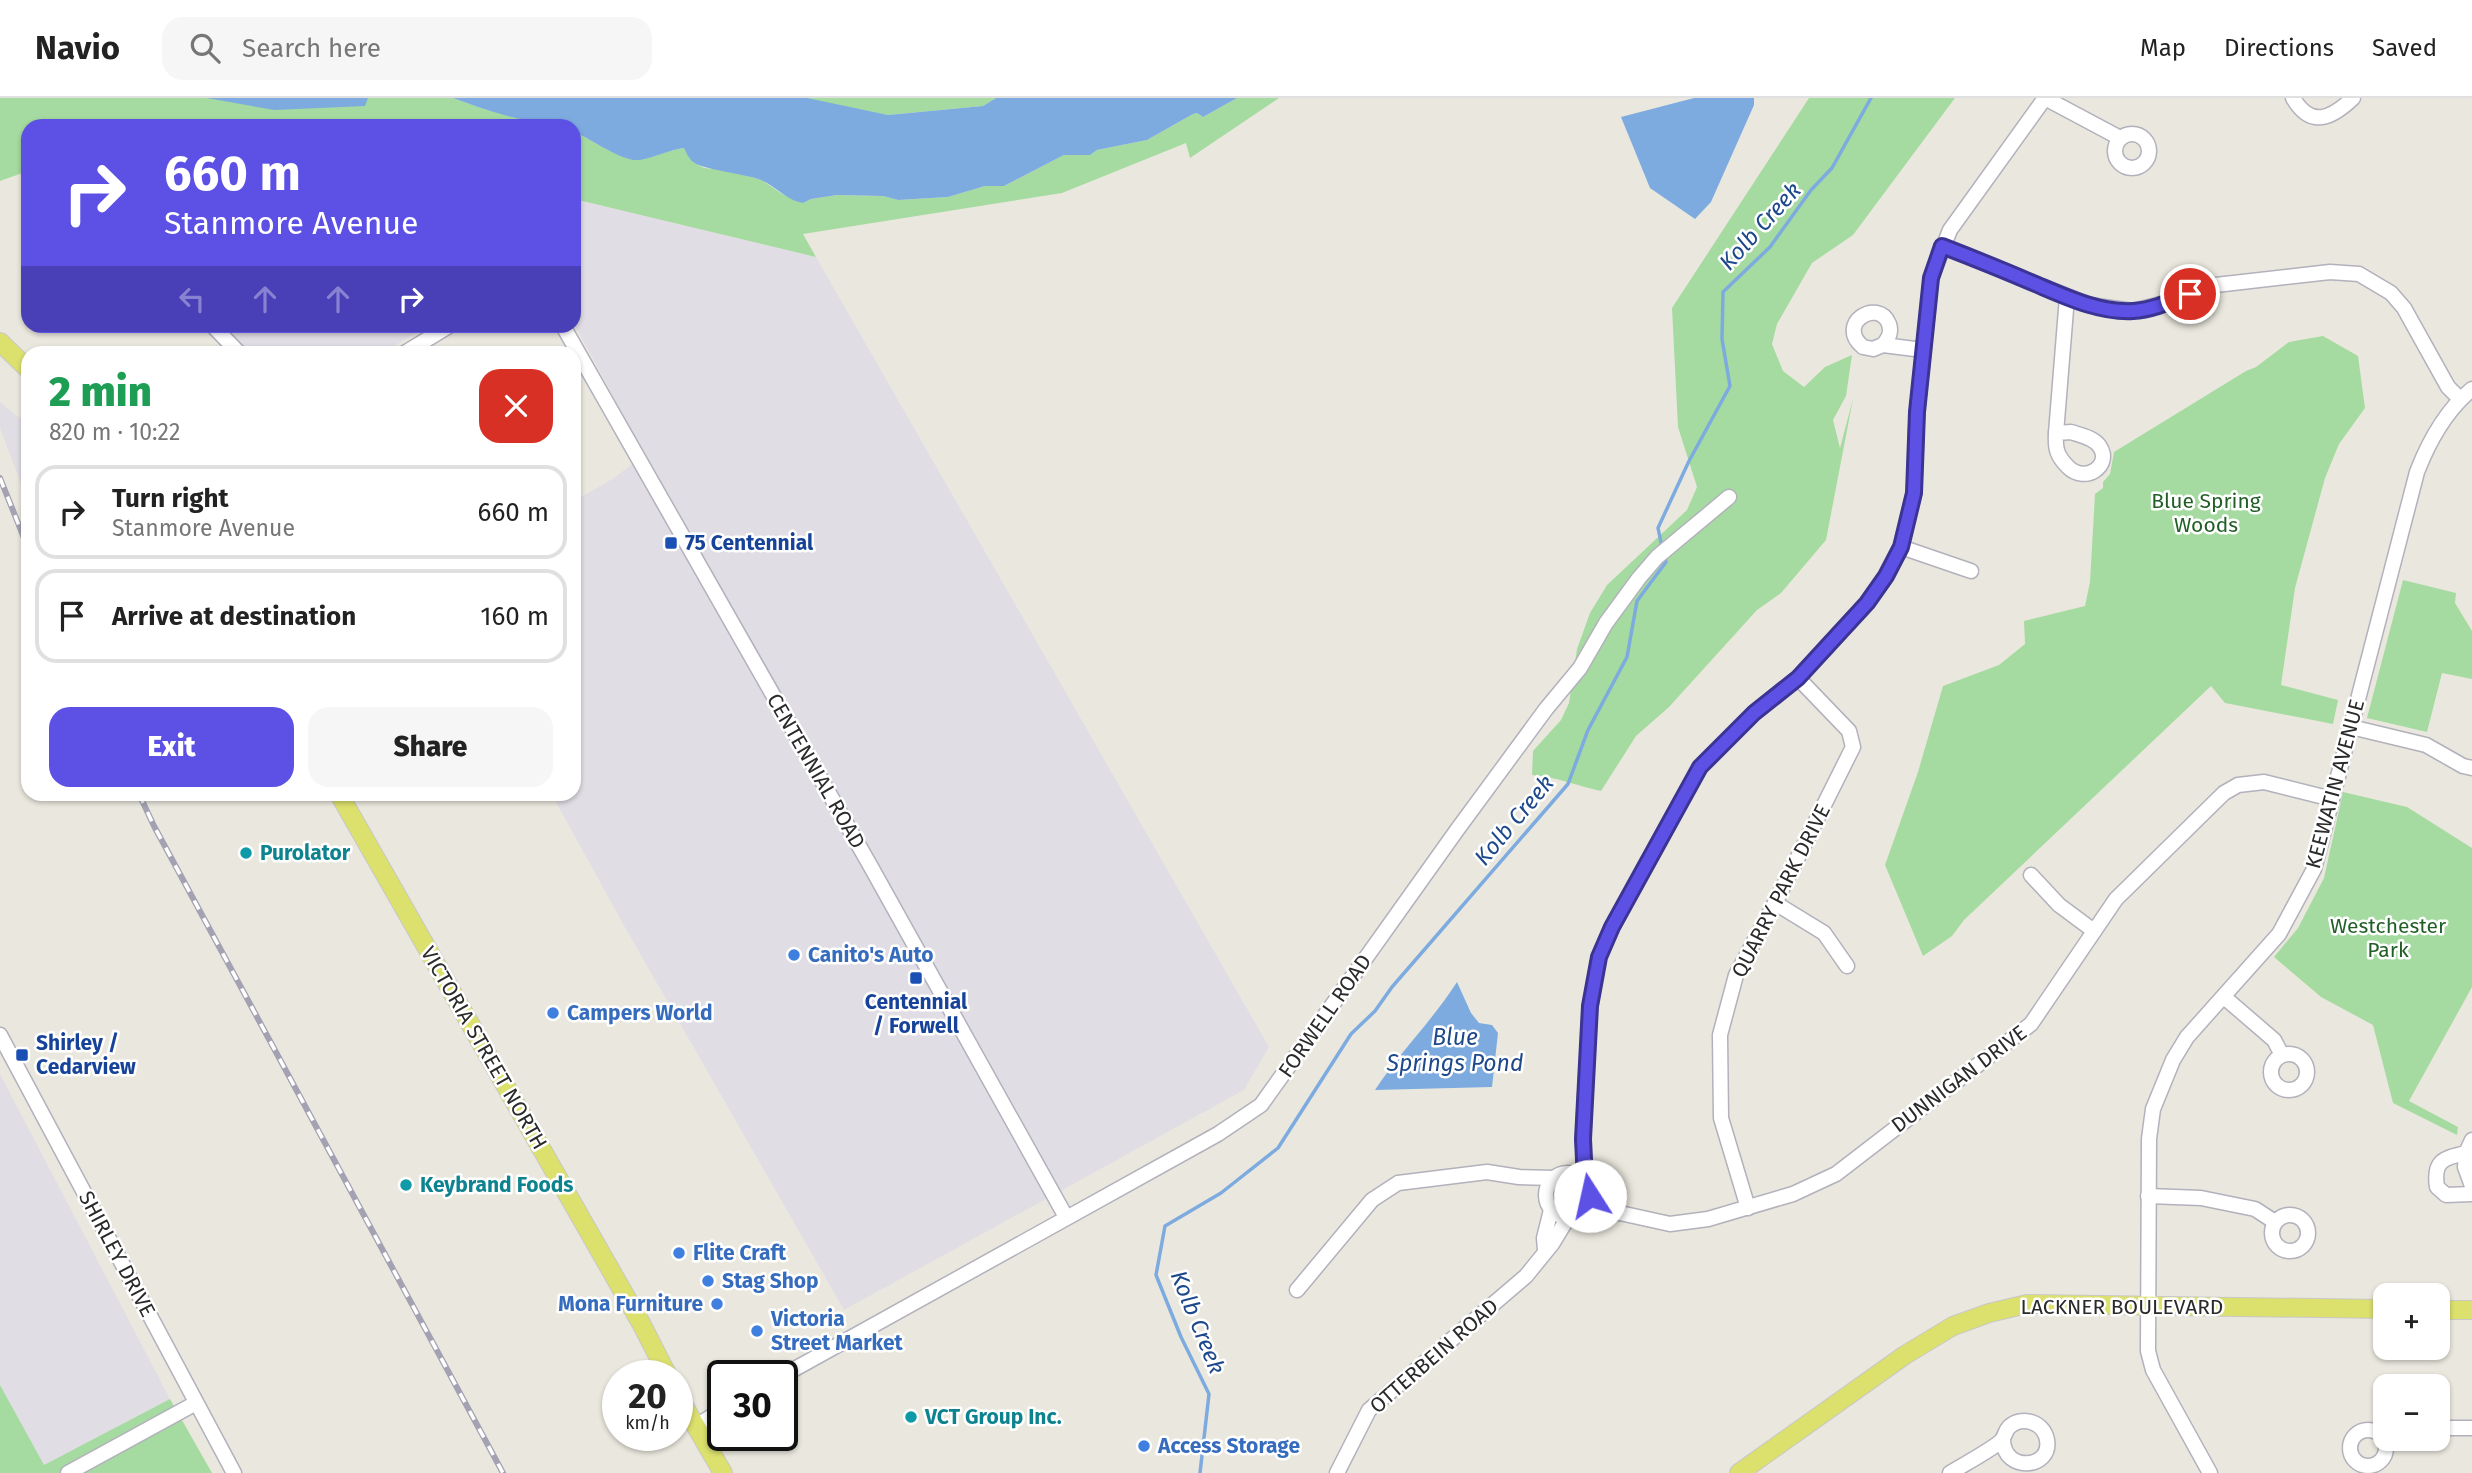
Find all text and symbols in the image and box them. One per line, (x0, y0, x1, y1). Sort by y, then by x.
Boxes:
search box (162, 17, 652, 80)
text: Navio (35, 28, 120, 68)
icon: search (186, 29, 224, 67)
text: Search here (242, 33, 381, 64)
text: Map (2140, 34, 2186, 62)
text: Directions (2224, 34, 2334, 62)
text: Saved (2372, 34, 2437, 62)
text: 660 m (164, 144, 301, 203)
icon: right (49, 147, 140, 238)
water label: Kolb Creek (1713, 176, 1807, 276)
text: Stanmore Avenue (164, 204, 419, 242)
pin (2160, 264, 2220, 324)
icon: arrive (2171, 275, 2209, 313)
icon: left (173, 280, 211, 318)
icon: ahead (246, 280, 284, 318)
icon: ahead (319, 280, 357, 318)
icon: right (392, 280, 430, 318)
text: 2 min (49, 367, 152, 417)
button: close (479, 369, 553, 443)
text: 820 m · 10:22 (49, 418, 180, 446)
text: Turn right (112, 483, 229, 514)
park label: Blue Spring Woods (2151, 488, 2261, 538)
icon: right (53, 493, 91, 531)
text: 660 m (478, 497, 549, 528)
text: Stanmore Avenue (112, 514, 295, 542)
place label: 75 Centennial (685, 530, 814, 556)
marker: 75 Centennial (663, 535, 679, 551)
icon: arrive (53, 597, 91, 635)
text: Arrive at destination (112, 601, 356, 632)
text: 160 m (480, 601, 549, 632)
street label: CENTENNIAL ROAD (761, 689, 871, 853)
street label: KEEWATIN AVENUE (2300, 696, 2370, 872)
button: Exit (49, 707, 294, 787)
button: Share (308, 707, 553, 787)
water label: Kolb Creek (1468, 769, 1560, 871)
street label: QUARRY PARK DRIVE (1726, 800, 1836, 982)
place label: Purolator (260, 840, 351, 866)
marker: Purolator (238, 845, 254, 861)
park label: Westchester Park (2330, 913, 2446, 963)
street label: VICTORIA STREET NORTH (415, 942, 553, 1154)
place label: Canito's Auto (808, 942, 934, 968)
marker: Canito's Auto (786, 947, 802, 963)
street label: FORWELL ROAD (1273, 949, 1377, 1083)
marker: Centennial / Forwell (908, 970, 924, 986)
place label: Centennial / Forwell (865, 989, 968, 1039)
place label: Campers World (567, 1000, 713, 1026)
marker: Campers World (545, 1005, 561, 1021)
street label: DUNNIGAN DRIVE (1886, 1020, 2032, 1138)
water label: Blue Springs Pond (1386, 1023, 1523, 1077)
place label: Shirley / Cedarview (36, 1030, 136, 1080)
marker: Shirley / Cedarview (14, 1047, 30, 1063)
position arrow (1553, 1159, 1627, 1233)
place label: Keybrand Foods (420, 1172, 573, 1198)
marker: Keybrand Foods (398, 1177, 414, 1193)
street label: SHIRLEY DRIVE (73, 1187, 161, 1321)
place label: Flite Craft (693, 1240, 787, 1266)
marker: Flite Craft (671, 1245, 687, 1261)
water label: Kolb Creek (1165, 1266, 1231, 1378)
place label: Stag Shop (722, 1268, 819, 1294)
marker: Stag Shop (700, 1273, 716, 1289)
map controls (2373, 1283, 2450, 1451)
button: + (2373, 1283, 2450, 1360)
place label: Mona Furniture (558, 1291, 703, 1317)
street label: OTTERBEIN ROAD (1364, 1293, 1504, 1419)
street label: LACKNER BOULEVARD (2021, 1294, 2223, 1320)
marker: Mona Furniture (709, 1296, 725, 1312)
place label: Victoria Street Market (770, 1306, 904, 1356)
marker: Victoria Street Market (749, 1323, 765, 1339)
speed limit sign: 30 (707, 1360, 798, 1451)
button: − (2373, 1374, 2450, 1451)
text: 20 (628, 1375, 667, 1417)
place label: VCT Group Inc. (924, 1404, 1062, 1430)
marker: VCT Group Inc. (903, 1409, 919, 1425)
text: km/h (625, 1412, 670, 1434)
place label: Access Storage (1157, 1433, 1300, 1459)
marker: Access Storage (1136, 1438, 1152, 1454)

